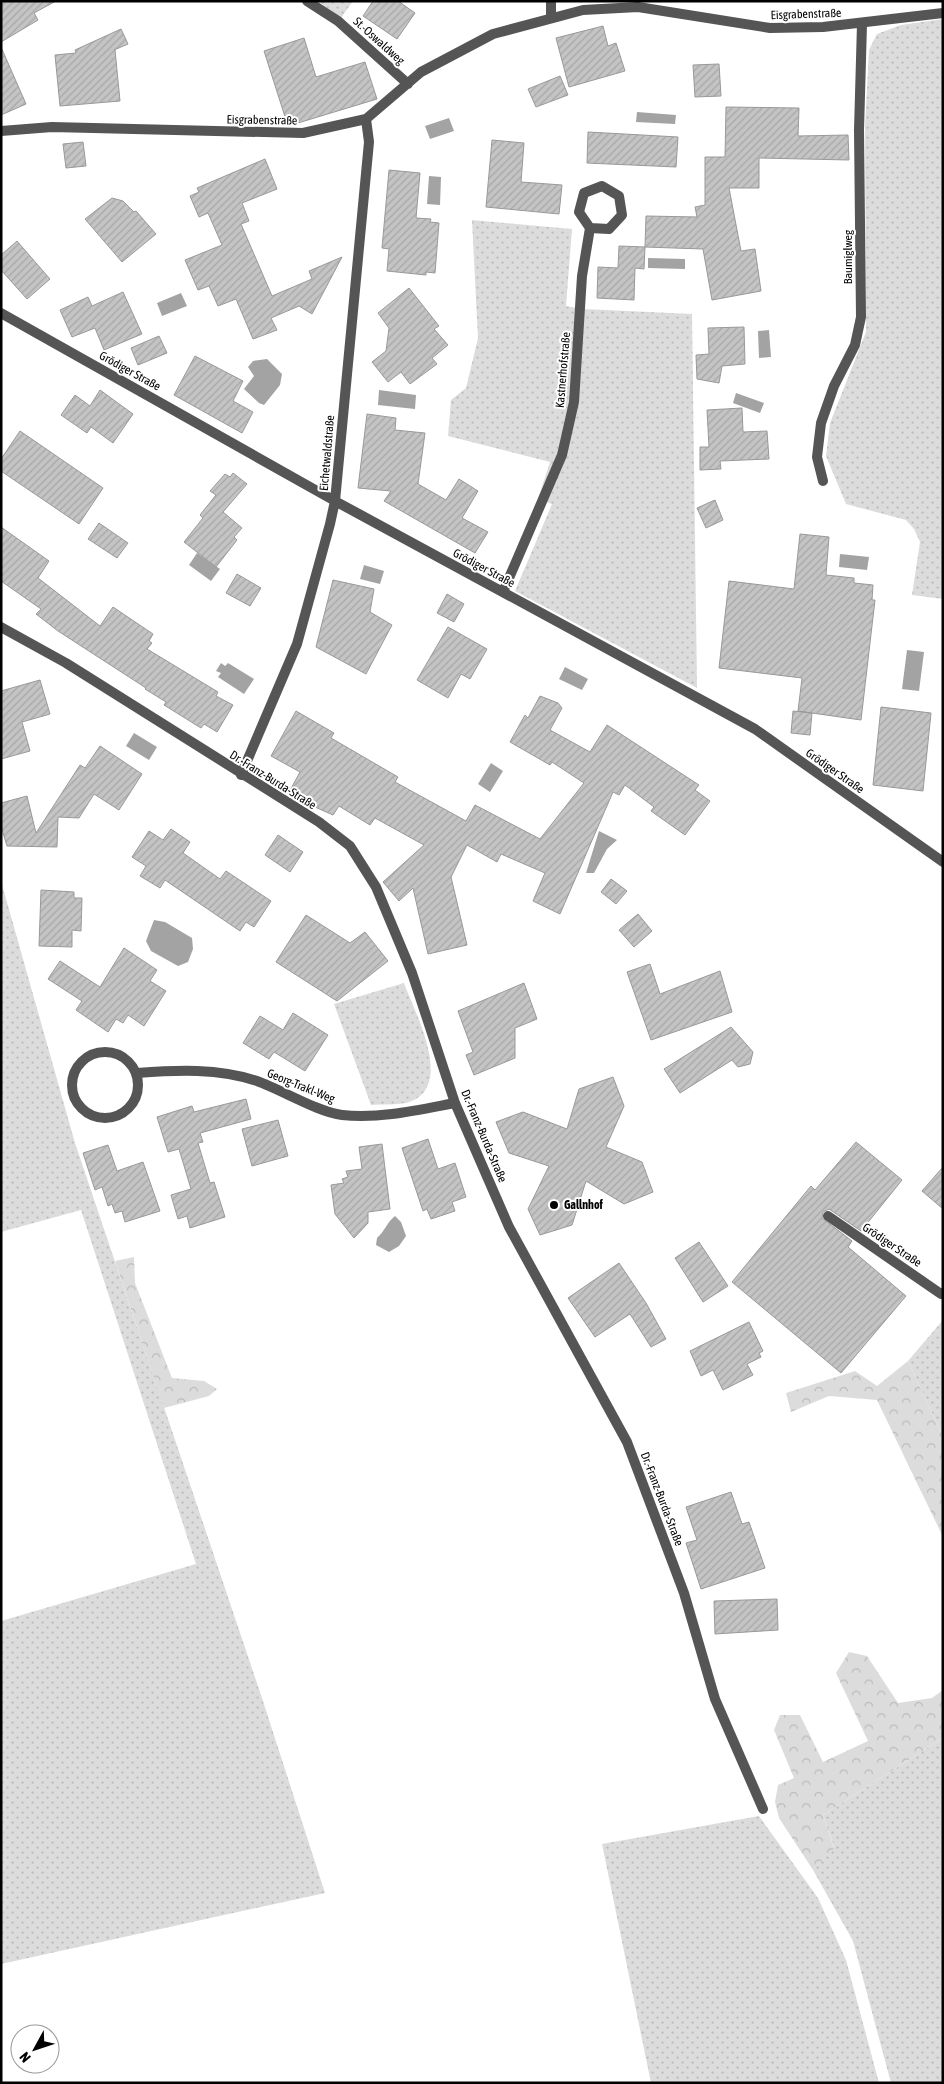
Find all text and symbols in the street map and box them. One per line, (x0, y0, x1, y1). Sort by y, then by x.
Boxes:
street label: Eisgrabenstraße (770, 6, 842, 22)
street label: St.-Oswaldweg (351, 14, 408, 68)
street label: Eisgrabenstraße (227, 112, 297, 128)
street label: Baumiglweg (841, 229, 855, 284)
street label: Kastnerhofstraße (553, 331, 573, 409)
street label: Grödiger Straße (97, 348, 163, 394)
street label: Eichetwaldstraße (317, 414, 337, 492)
street label: Grödiger Straße (451, 546, 517, 590)
street label: Grödiger Straße (803, 746, 867, 796)
street label: Dr.-Franz-Burda-Straße (227, 748, 319, 812)
street label: Georg-Trakl-Weg (265, 1066, 338, 1106)
street label: Dr.-Franz-Burda-Straße (458, 1088, 510, 1184)
place label: Gallnhof (564, 1198, 604, 1212)
marker: Gallnhof (548, 1199, 560, 1211)
street label: Grödiger Straße (860, 1220, 924, 1270)
street label: Dr.-Franz-Burda-Straße (638, 1450, 686, 1548)
north arrow (10, 2024, 60, 2074)
text: N (16, 2049, 34, 2066)

